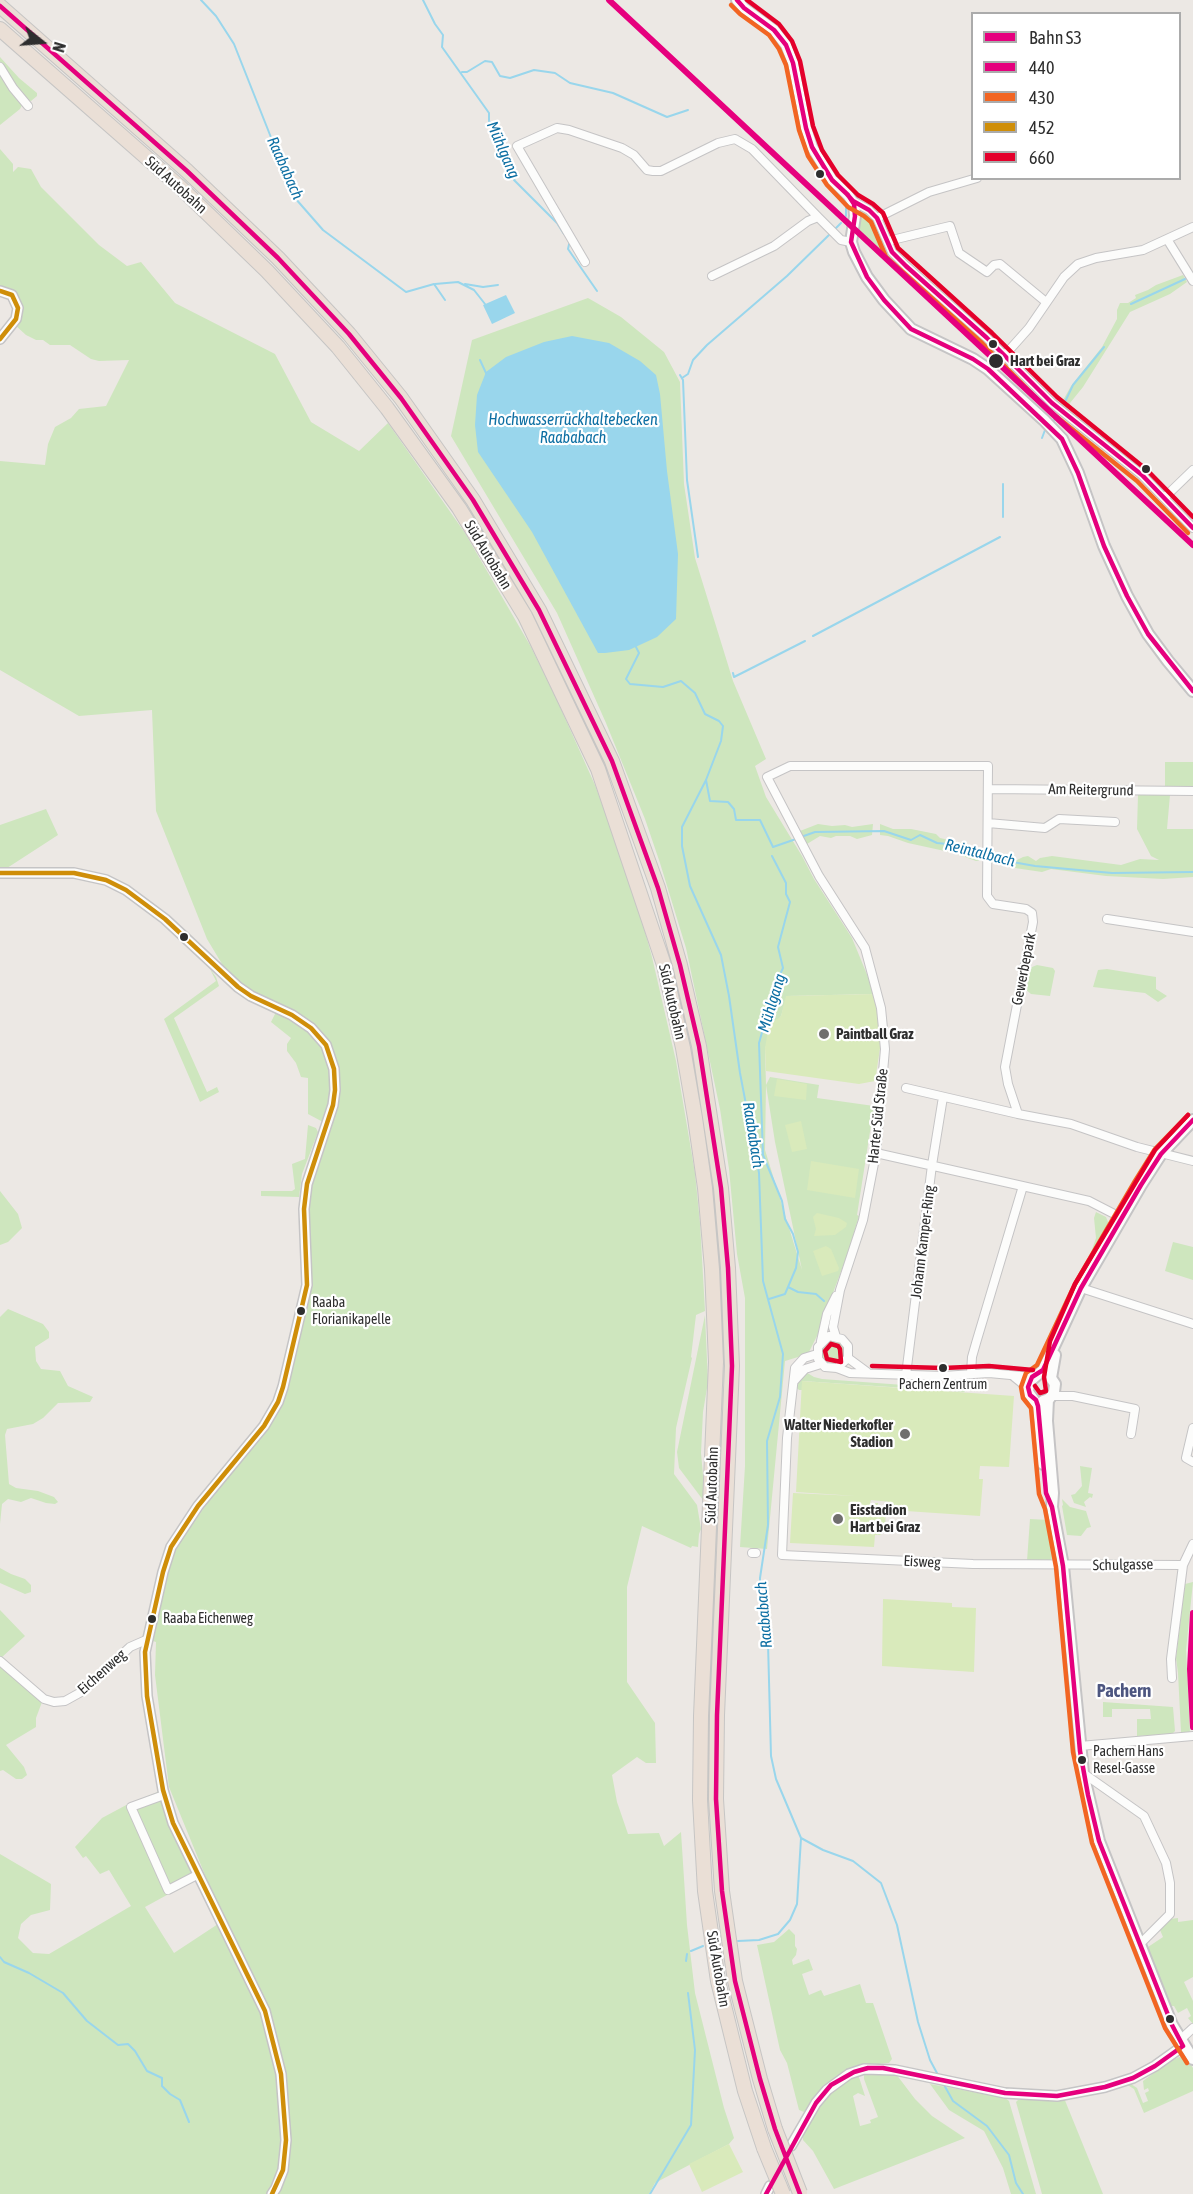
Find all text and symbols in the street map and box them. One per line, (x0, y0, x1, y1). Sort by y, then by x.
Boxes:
north arrow (12, 12, 72, 72)
legend (971, 12, 1181, 180)
text: Bahn S3 (1029, 27, 1082, 48)
text: N (49, 40, 69, 54)
text: 440 (1029, 57, 1054, 78)
text: 430 (1029, 87, 1054, 108)
text: 452 (1029, 117, 1054, 138)
water label: Mühlgang (482, 119, 524, 181)
water label: Raababach (263, 134, 307, 202)
text: 660 (1029, 147, 1054, 168)
street label: Süd Autobahn (141, 152, 211, 218)
unlabelled marker (814, 168, 826, 180)
unlabelled marker (987, 338, 999, 350)
marker: Hart bei Graz (987, 352, 1005, 370)
place label: Hart bei Graz (1010, 352, 1080, 370)
water label: Hochwasserrückhaltebecken Raababach (488, 410, 658, 448)
unlabelled marker (1140, 463, 1152, 475)
street label: Süd Autobahn (460, 517, 516, 593)
street label: Am Reitergrund (1048, 780, 1134, 800)
water label: Reintalbach (943, 835, 1017, 871)
unlabelled marker (178, 931, 190, 943)
street label: Gewerbepark (1008, 931, 1040, 1007)
street label: Süd Autobahn (655, 962, 689, 1042)
water label: Mühlgang (754, 971, 790, 1035)
place label: Paintball Graz (836, 1025, 914, 1043)
marker: Paintball Graz (817, 1027, 831, 1041)
street label: Harter Süd Straße (864, 1067, 892, 1165)
water label: Raababach (738, 1101, 768, 1169)
street label: Johann Kamper-Ring (907, 1184, 939, 1300)
place label: Raaba Florianikapelle (312, 1295, 391, 1328)
marker: Raaba Florianikapelle (295, 1305, 307, 1317)
marker: Pachern Zentrum (937, 1362, 949, 1374)
place label: Pachern Zentrum (899, 1377, 987, 1393)
place label: Walter Niederkofler Stadion (784, 1416, 893, 1451)
marker: Walter Niederkofler Stadion (898, 1427, 912, 1441)
street label: Süd Autobahn (702, 1446, 722, 1524)
place label: Eisstadion Hart bei Graz (850, 1501, 920, 1536)
marker: Eisstadion Hart bei Graz (831, 1512, 845, 1526)
street label: Eisweg (903, 1552, 941, 1572)
street label: Schulgasse (1093, 1555, 1153, 1575)
water label: Raababach (752, 1581, 776, 1649)
place label: Raaba Eichenweg (163, 1611, 253, 1627)
marker: Raaba Eichenweg (146, 1613, 158, 1625)
street label: Eichenweg (74, 1646, 130, 1698)
district label: Pachern (1097, 1680, 1151, 1702)
place label: Pachern Hans Resel-Gasse (1093, 1744, 1164, 1776)
marker: Pachern Hans Resel-Gasse (1076, 1754, 1088, 1766)
street label: Süd Autobahn (702, 1929, 734, 2009)
unlabelled marker (1164, 2013, 1176, 2025)

